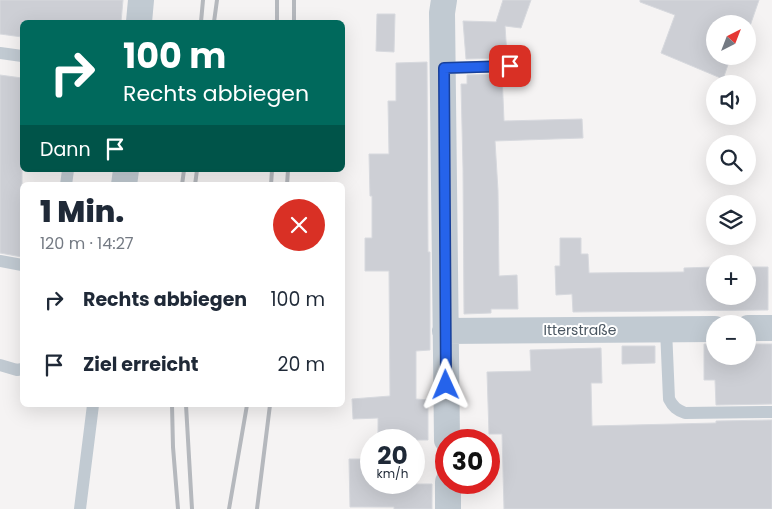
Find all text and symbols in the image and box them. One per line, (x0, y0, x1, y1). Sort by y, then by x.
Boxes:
north arrow (706, 15, 756, 65)
map controls (706, 15, 756, 365)
text: 100 m (123, 31, 226, 80)
icon: right (40, 40, 105, 105)
pin (489, 45, 531, 87)
icon: arrive (496, 52, 524, 80)
button: sound (706, 75, 756, 125)
text: Rechts abbiegen (123, 78, 309, 109)
icon: arrive (101, 135, 129, 163)
button: search (706, 135, 756, 185)
text: Dann (40, 136, 91, 163)
text: 1 Min. (40, 190, 124, 233)
button: layers (706, 195, 756, 245)
button: close (273, 199, 325, 251)
text: 120 m · 14:27 (40, 232, 134, 255)
button: + (706, 255, 756, 305)
icon: right (40, 286, 68, 314)
text: Rechts abbiegen (83, 286, 247, 313)
text: 100 m (270, 286, 325, 313)
button: − (706, 315, 756, 365)
street label: Itterstraße (544, 320, 617, 340)
icon: arrive (40, 351, 68, 379)
text: Ziel erreicht (83, 351, 199, 378)
text: 20 m (277, 351, 325, 378)
position arrow (419, 358, 471, 410)
speed limit sign: 30 (435, 429, 500, 494)
text: 20 (377, 438, 408, 473)
text: km/h (377, 465, 408, 482)

